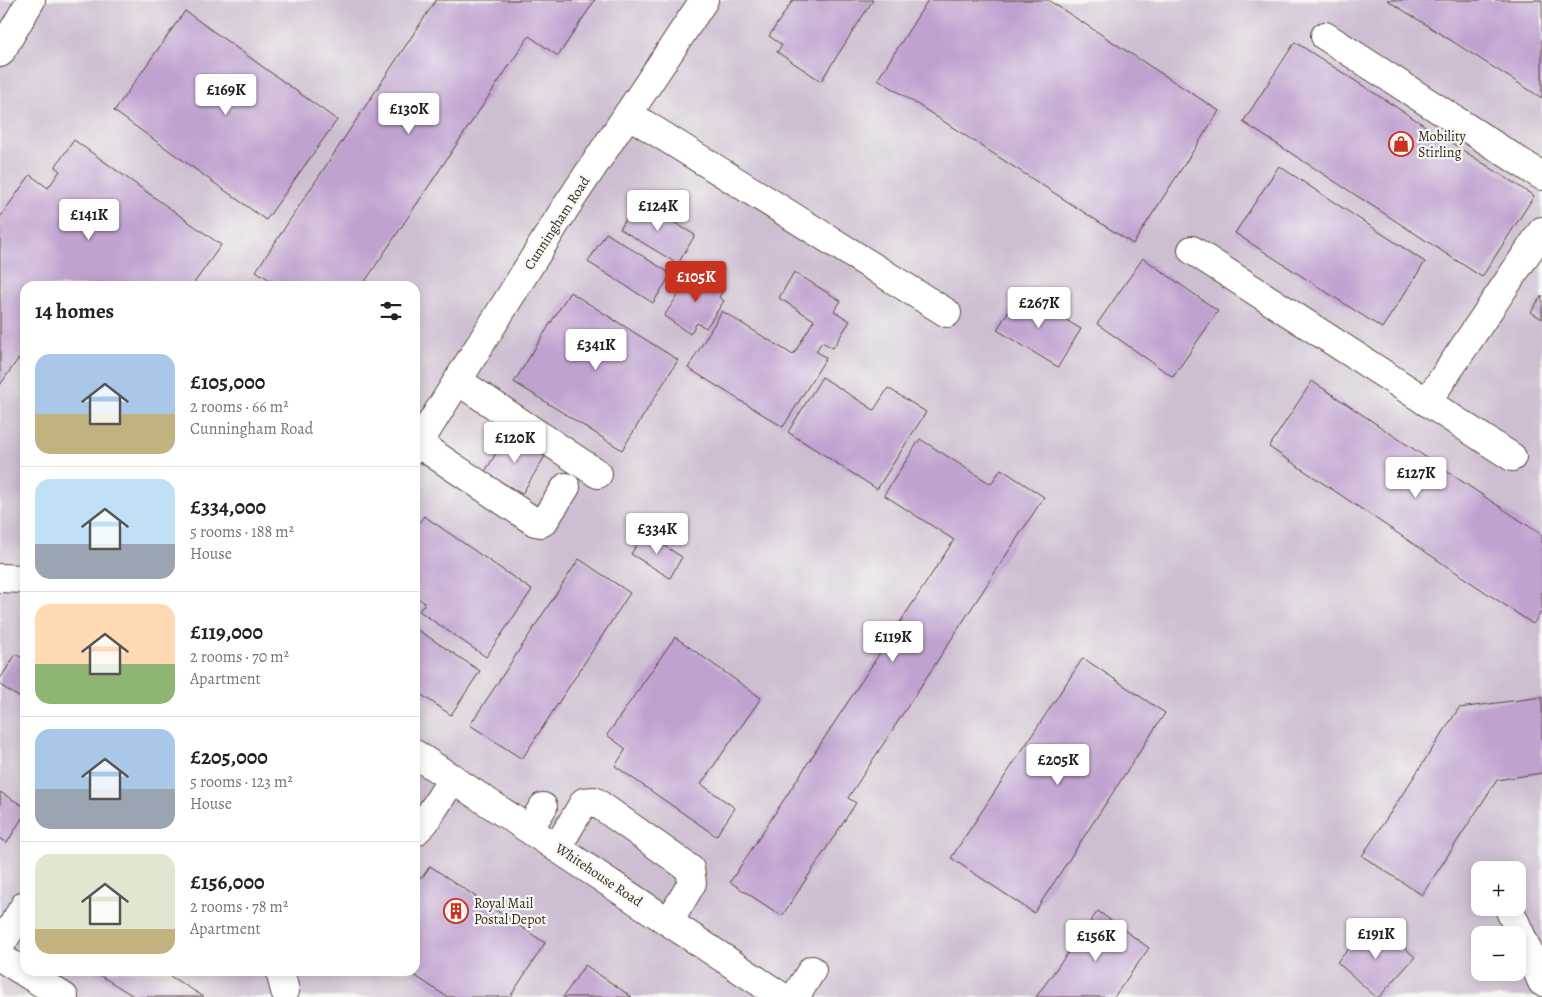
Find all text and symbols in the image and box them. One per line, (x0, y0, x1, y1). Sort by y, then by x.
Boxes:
pin: £169K (191, 74, 261, 116)
text: £169K (206, 79, 246, 101)
pin: £130K (374, 92, 444, 135)
text: £130K (389, 98, 429, 120)
place label: Mobility Stirling (1418, 127, 1467, 162)
shop icon: Mobility Stirling (1388, 131, 1414, 157)
street label: Cunningham Road (520, 172, 595, 273)
pin: £124K (623, 190, 693, 232)
text: £124K (638, 195, 678, 217)
pin: £141K (54, 198, 124, 241)
text: £141K (70, 204, 108, 226)
pin: £105K (661, 260, 731, 303)
text: £105K (676, 266, 716, 288)
pin: £267K (1004, 286, 1074, 329)
text: £267K (1019, 292, 1059, 314)
text: 14 homes (35, 297, 114, 325)
icon: filters (377, 297, 405, 325)
pin: £341K (561, 328, 631, 371)
text: £341K (577, 334, 615, 356)
text: £105,000 (190, 368, 265, 396)
icon: home (75, 374, 135, 434)
text: 2 rooms · 66 m² (190, 396, 288, 418)
text: Cunningham Road (190, 418, 313, 440)
pin: £120K (480, 422, 550, 464)
text: £120K (495, 427, 535, 449)
pin: £127K (1381, 456, 1451, 499)
text: £127K (1396, 462, 1436, 484)
text: £334,000 (190, 493, 266, 521)
icon: home (75, 499, 135, 559)
pin: £334K (622, 512, 692, 555)
text: £334K (637, 518, 677, 540)
text: 5 rooms · 188 m² (190, 521, 294, 543)
text: House (190, 543, 232, 565)
text: £119,000 (190, 618, 263, 646)
pin: £119K (858, 620, 928, 663)
icon: home (75, 624, 135, 684)
text: £119K (874, 626, 912, 648)
text: 2 rooms · 70 m² (190, 646, 289, 668)
text: Apartment (190, 668, 261, 690)
text: £205,000 (190, 743, 268, 771)
pin: £205K (1023, 744, 1093, 786)
icon: home (75, 749, 135, 809)
text: £205K (1037, 749, 1079, 771)
text: 5 rooms · 123 m² (190, 771, 293, 793)
text: House (190, 793, 232, 815)
street label: Whitehouse Road (551, 838, 647, 911)
map controls (1471, 861, 1526, 981)
button: + (1471, 861, 1526, 916)
text: £156,000 (190, 868, 265, 896)
icon: home (75, 874, 135, 934)
place label: Royal Mail Postal Depot (474, 894, 546, 929)
text: 2 rooms · 78 m² (190, 896, 288, 918)
building icon: Royal Mail Postal Depot (443, 898, 469, 924)
text: Apartment (190, 918, 261, 940)
pin: £191K (1341, 918, 1411, 960)
pin: £156K (1061, 920, 1131, 962)
text: £191K (1357, 923, 1395, 945)
text: £156K (1077, 925, 1115, 947)
button: − (1471, 926, 1526, 981)

